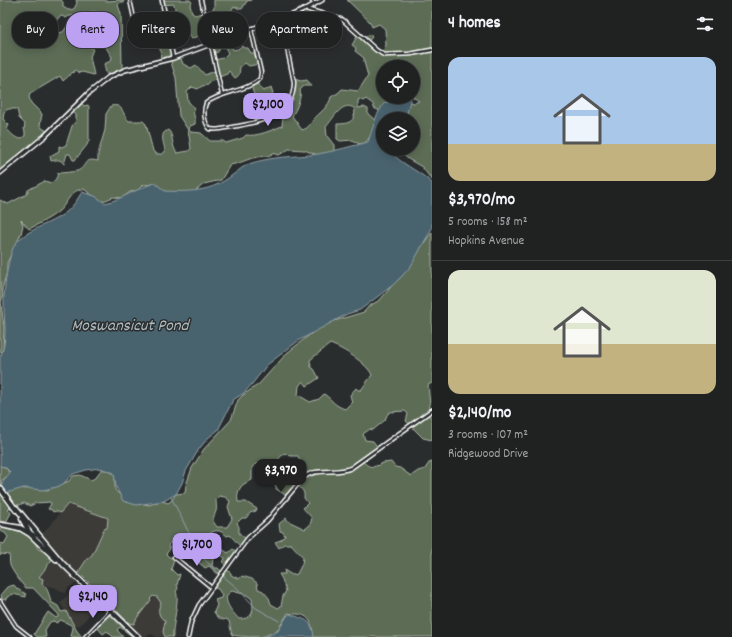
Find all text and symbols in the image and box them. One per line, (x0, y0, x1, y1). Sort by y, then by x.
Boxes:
chip: Buy (12, 12, 58, 48)
chip: Rent (66, 12, 119, 48)
chip: Filters (127, 12, 190, 48)
chip: New (198, 12, 248, 48)
chip: Apartment (256, 12, 342, 48)
text: 4 homes (448, 12, 501, 36)
icon: filters (694, 13, 716, 35)
map controls (376, 60, 420, 156)
button: locate (376, 60, 420, 104)
icon: home (546, 83, 618, 155)
pin: $2,100 (235, 93, 301, 127)
text: $2,100 (252, 96, 284, 115)
button: layers (376, 112, 420, 156)
text: $3,970/mo (448, 189, 515, 213)
text: 5 rooms · 158 m² (448, 213, 527, 232)
text: Hopkins Avenue (448, 232, 524, 251)
icon: home (546, 296, 618, 368)
water label: Moswansicut Pond (71, 315, 191, 339)
text: $2,140/mo (448, 402, 511, 426)
text: 3 rooms · 107 m² (448, 426, 528, 445)
text: Ridgewood Drive (448, 445, 528, 464)
pin: $3,970 (248, 459, 314, 493)
text: $3,970 (265, 462, 297, 481)
pin: $1,700 (164, 533, 230, 567)
text: $1,700 (181, 536, 213, 555)
pin: $2,140 (60, 585, 126, 619)
text: $2,140 (78, 588, 108, 607)

